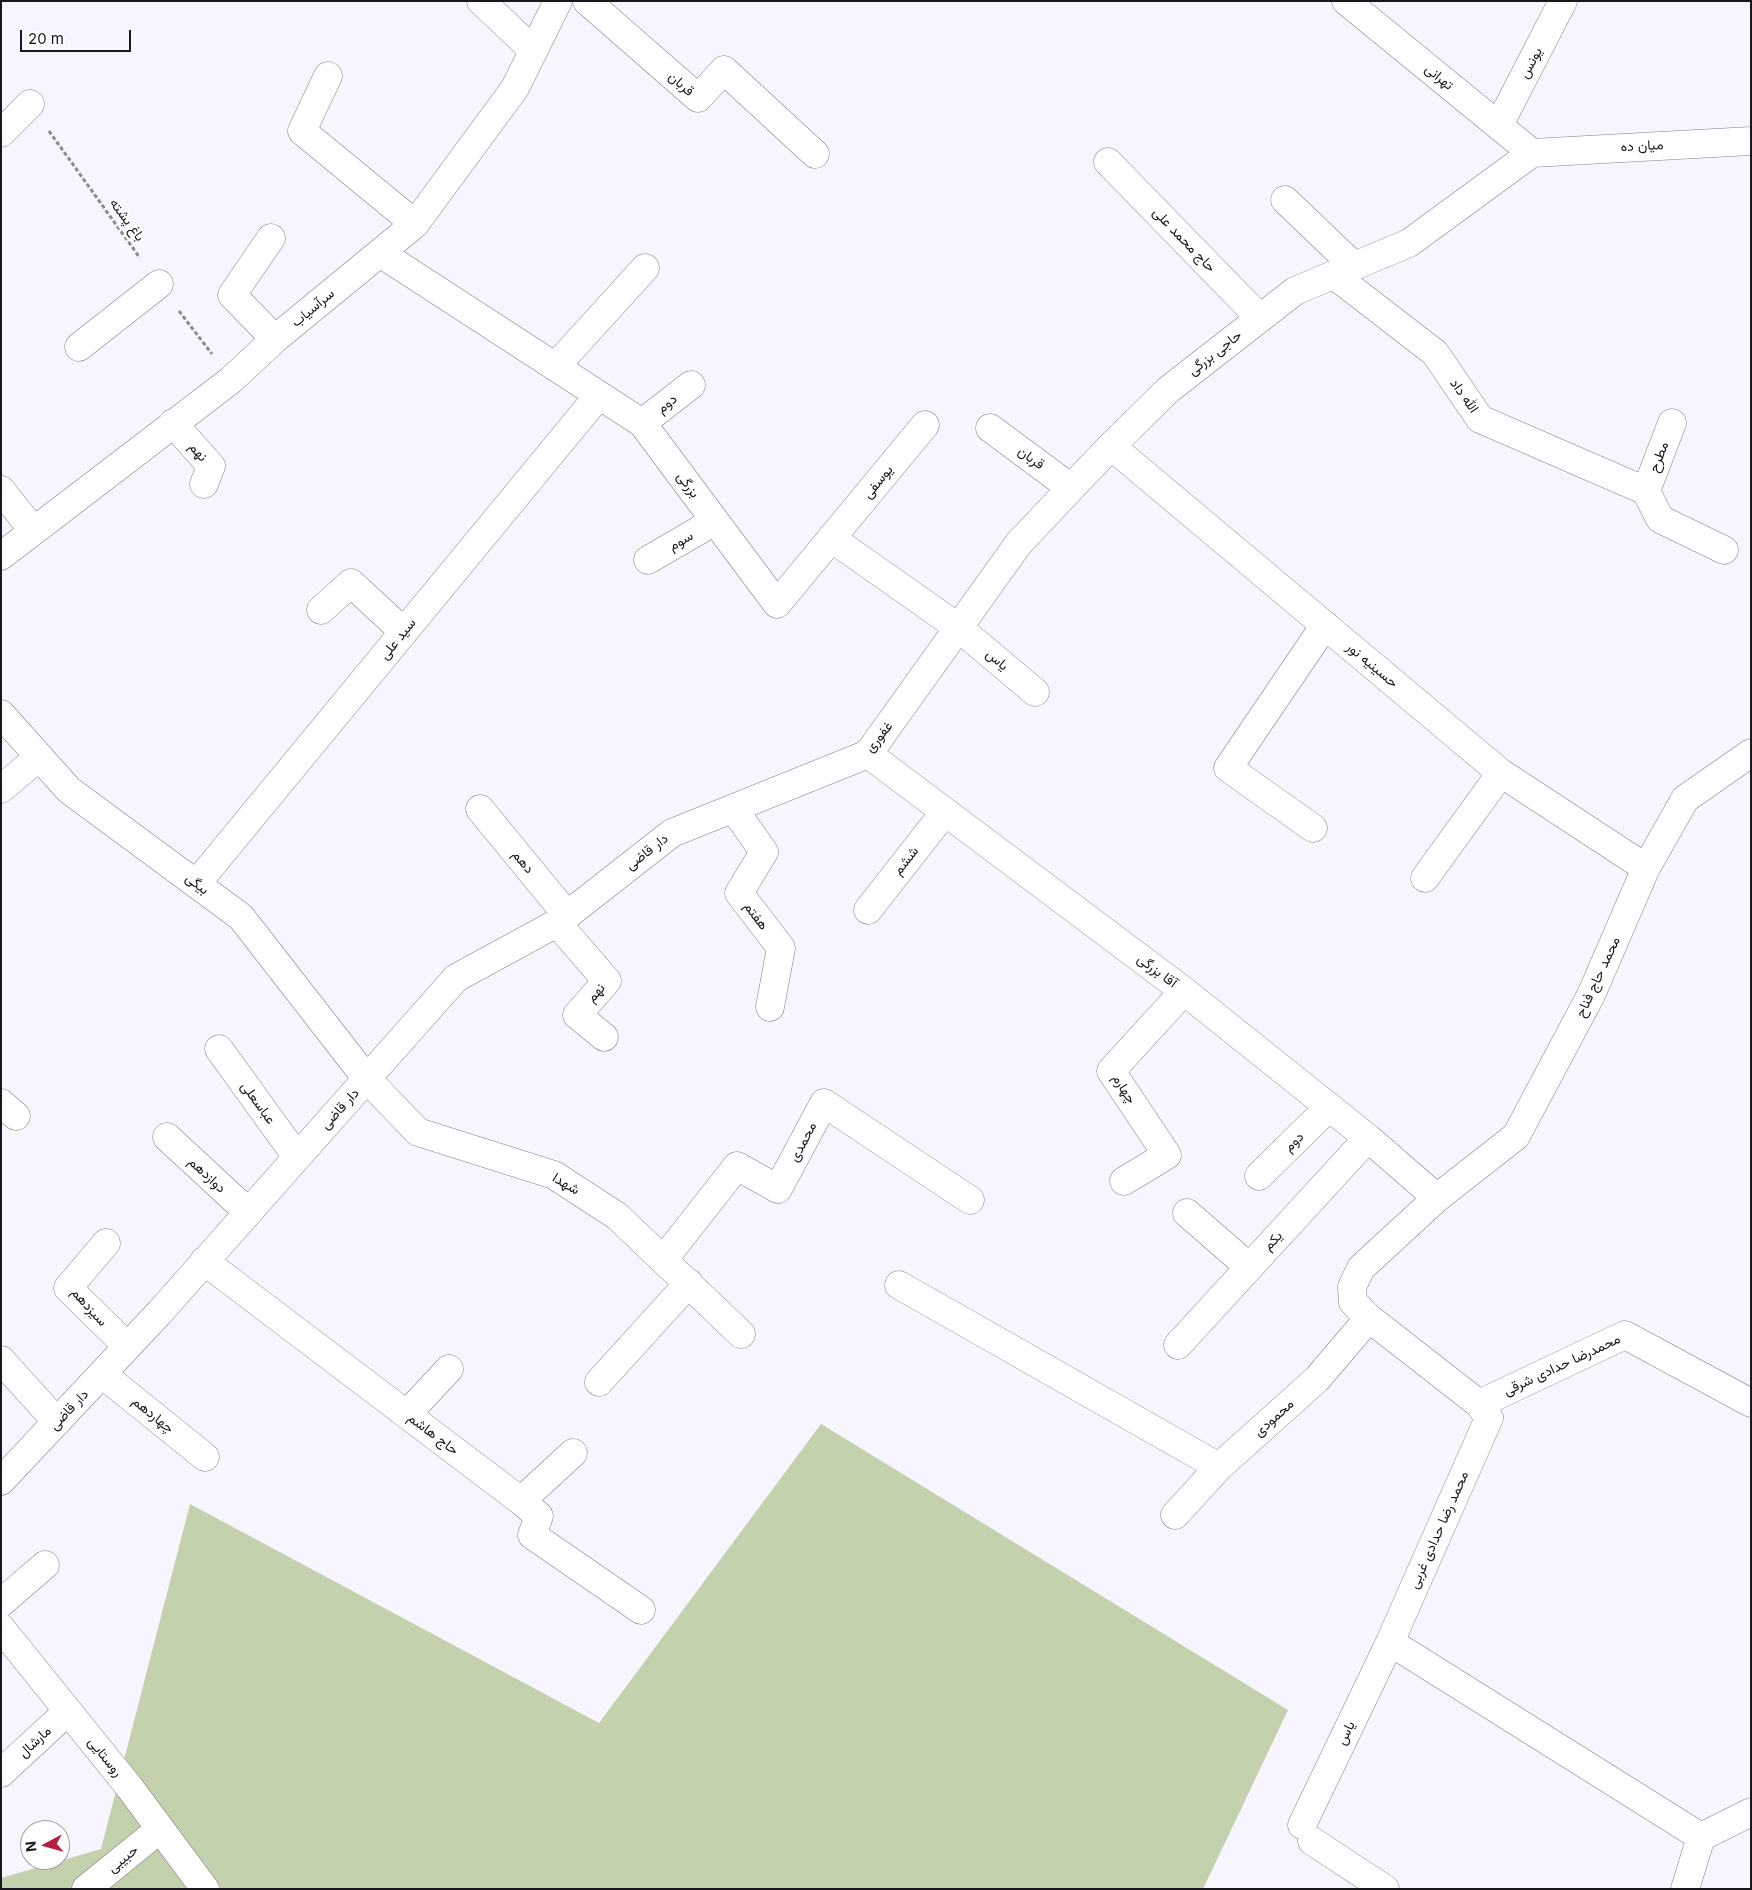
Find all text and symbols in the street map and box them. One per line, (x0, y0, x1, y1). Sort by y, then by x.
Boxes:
scale bar (22, 20, 134, 52)
text: 20 m (28, 29, 64, 48)
street label: یونس (1516, 45, 1546, 81)
street label: تهرانی (1421, 60, 1457, 94)
street label: قربان (665, 68, 697, 100)
street label: میان ده (1620, 136, 1664, 156)
street label: باغ پشته (106, 195, 148, 245)
street label: حاج محمد علی (1149, 204, 1219, 276)
street label: سرآسیاب (288, 285, 338, 331)
street label: حاجی بزرگی (1185, 327, 1245, 379)
street label: الله داد (1446, 376, 1482, 416)
street label: دوم (653, 391, 681, 417)
street label: نهم (185, 439, 211, 465)
street label: مطرح (1645, 439, 1673, 475)
street label: قربان (1014, 443, 1048, 473)
street label: یوسفی (859, 462, 897, 502)
street label: بزرگی (673, 469, 703, 501)
street label: سوم (666, 527, 696, 555)
street label: سید علی (376, 615, 420, 663)
street label: حسینیه نور (1343, 639, 1401, 691)
street label: یاس (982, 646, 1012, 674)
street label: غفوری (861, 718, 897, 756)
street label: دار قاضی (622, 830, 672, 874)
street label: ششم (890, 843, 922, 879)
street label: دهم (509, 847, 537, 877)
street label: بیگی (182, 870, 212, 898)
street label: هفتم (740, 899, 772, 933)
street label: محمد حاج فناح (1572, 934, 1624, 1020)
street label: آقا بزرگی (1134, 950, 1180, 992)
street label: نهم (583, 980, 609, 1006)
street label: چهارم (1108, 1071, 1140, 1107)
street label: عباسعلی (237, 1078, 279, 1128)
street label: دار قاضی (317, 1085, 363, 1133)
street label: محمدی (786, 1119, 820, 1165)
street label: دوم (1281, 1129, 1307, 1155)
street label: دوازدهم (185, 1153, 229, 1197)
street label: شهدا (549, 1169, 583, 1199)
street label: یکم (1260, 1228, 1286, 1254)
street label: سیزدهم (67, 1284, 111, 1330)
street label: محمدرضا حدادی شرقی (1501, 1331, 1623, 1399)
street label: دار قاضی (46, 1386, 92, 1434)
street label: چهاردهم (129, 1393, 177, 1437)
street label: محمودی (1251, 1396, 1297, 1440)
street label: حاج هاشم (404, 1409, 462, 1459)
street label: محمد رضا حدادی غربی (1406, 1469, 1472, 1591)
street label: یاس (1333, 1718, 1359, 1748)
street label: مارشال (15, 1723, 55, 1761)
street label: روستایی (84, 1734, 126, 1780)
north arrow (20, 1820, 70, 1870)
text: N (22, 1840, 40, 1853)
street label: حبیبی (104, 1842, 142, 1876)

